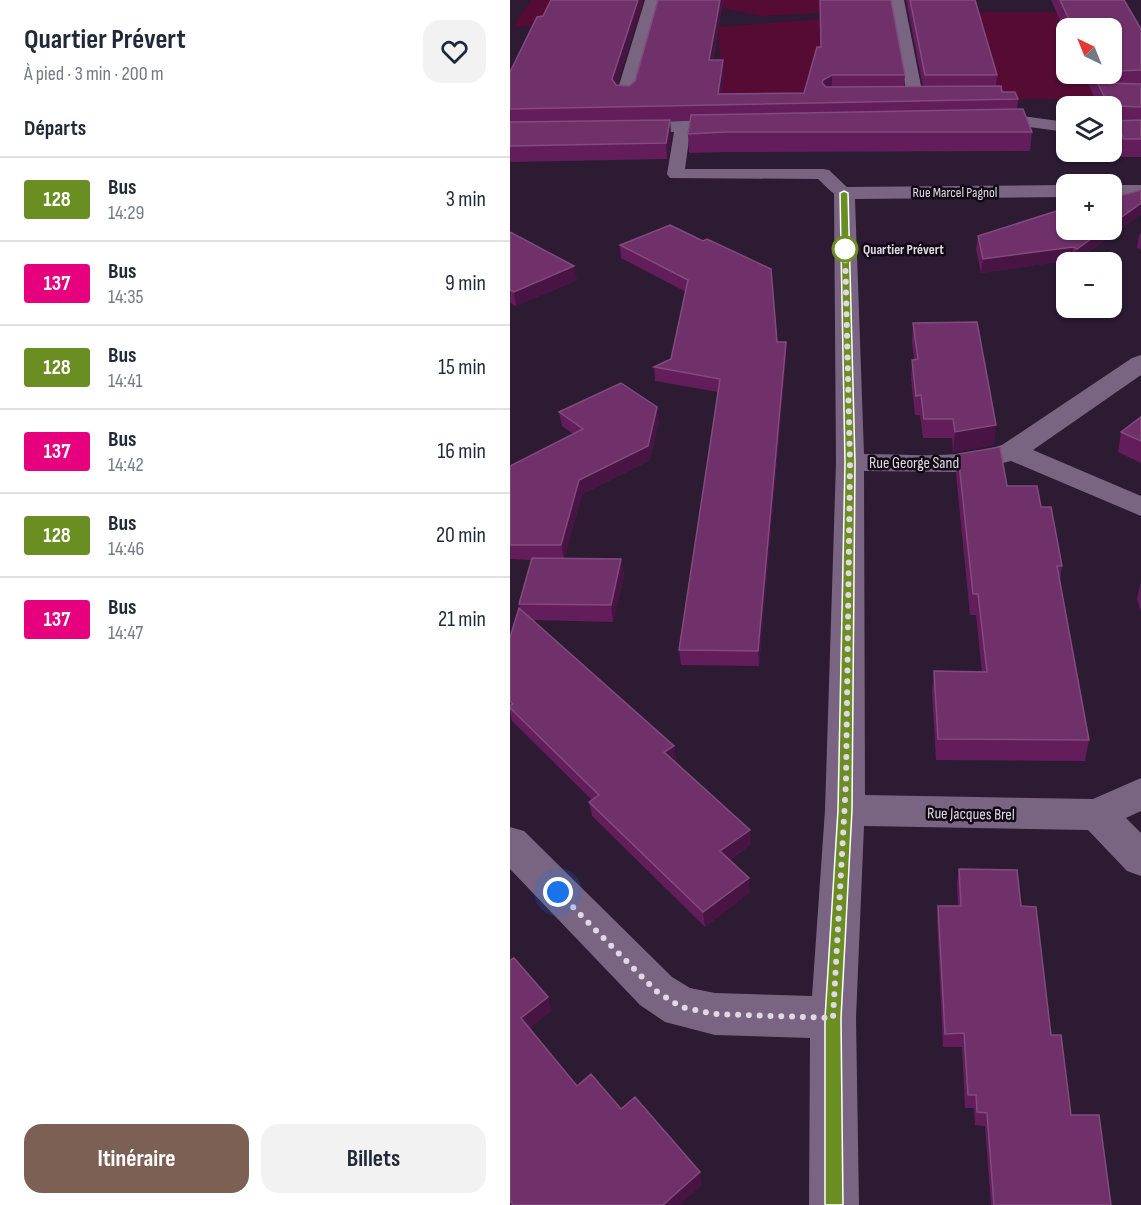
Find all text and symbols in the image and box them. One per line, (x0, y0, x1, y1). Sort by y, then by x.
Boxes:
north arrow (1056, 18, 1122, 84)
map controls (1056, 18, 1122, 318)
button: heart (423, 20, 486, 83)
text: Quartier Prévert (24, 23, 186, 56)
text: À pied · 3 min · 200 m (24, 62, 164, 86)
button: layers (1056, 96, 1122, 162)
text: Départs (24, 115, 86, 142)
text: Bus (108, 174, 137, 201)
button: + (1056, 174, 1122, 240)
street label: Rue Marcel Pagnol (913, 184, 997, 201)
text: 3 min (446, 186, 486, 213)
text: 128 (43, 187, 71, 212)
text: 14:29 (108, 201, 144, 225)
marker: Quartier Prévert (832, 236, 858, 262)
place label: Quartier Prévert (863, 241, 944, 258)
button: − (1056, 252, 1122, 318)
text: Bus (108, 258, 137, 285)
text: 9 min (445, 270, 486, 297)
text: 137 (44, 271, 70, 296)
text: 14:35 (108, 285, 144, 309)
text: Bus (108, 342, 137, 369)
text: 15 min (438, 354, 486, 381)
text: 128 (43, 355, 71, 380)
text: 14:41 (108, 369, 143, 393)
text: Bus (108, 426, 137, 453)
text: 16 min (438, 438, 486, 465)
text: 137 (44, 439, 70, 464)
text: 14:42 (108, 453, 144, 477)
street label: Rue George Sand (869, 454, 959, 473)
text: Bus (108, 510, 137, 537)
text: 20 min (436, 522, 486, 549)
text: 128 (43, 523, 71, 548)
text: 14:46 (108, 537, 144, 561)
text: Bus (108, 594, 137, 621)
text: 21 min (438, 606, 486, 633)
text: 137 (44, 607, 70, 632)
text: 14:47 (108, 621, 143, 645)
street label: Rue Jacques Brel (927, 804, 1015, 825)
your location (543, 877, 573, 907)
button: Itinéraire (24, 1124, 249, 1193)
button: Billets (261, 1124, 486, 1193)

